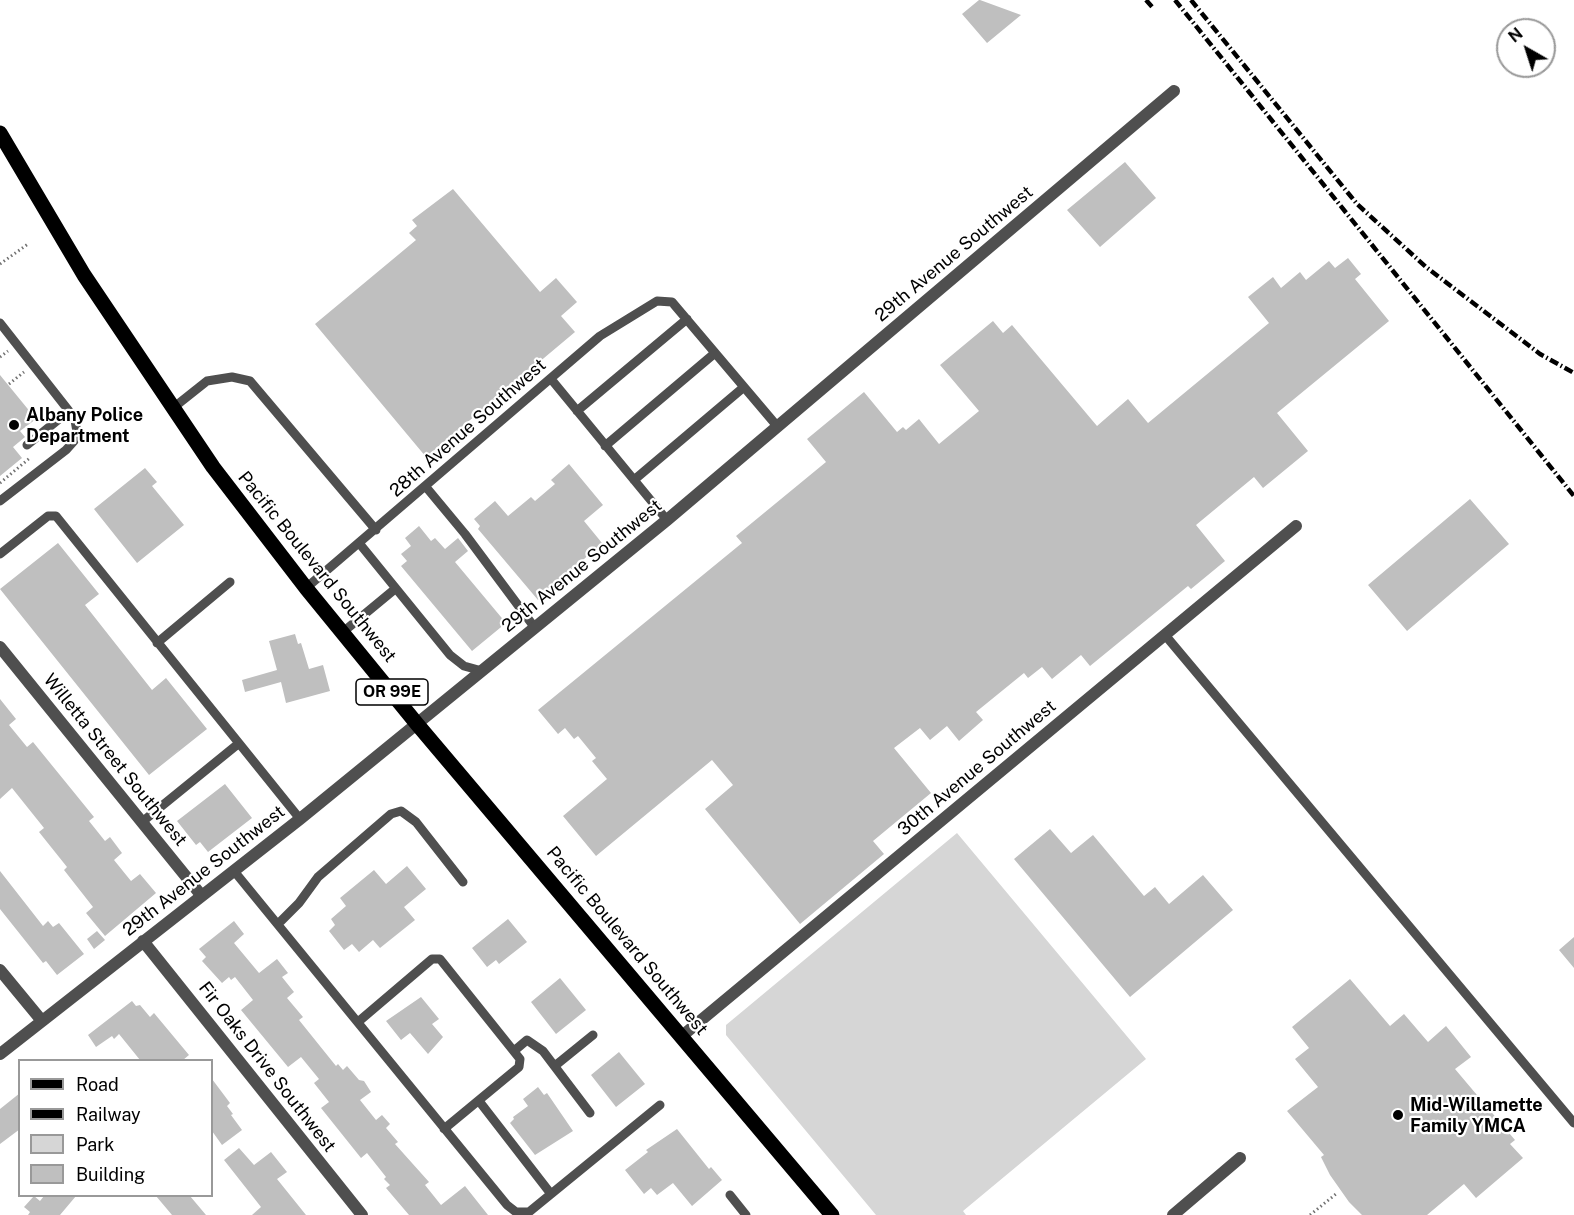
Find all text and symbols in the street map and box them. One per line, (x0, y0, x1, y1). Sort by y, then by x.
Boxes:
north arrow (1496, 18, 1556, 78)
text: N (1505, 24, 1526, 47)
street label: 29th Avenue Southwest (871, 182, 1037, 326)
street label: 28th Avenue Southwest (385, 354, 551, 502)
place label: Albany Police Department (26, 404, 143, 446)
marker: Albany Police Department (7, 418, 21, 432)
street label: Pacific Boulevard Southwest (233, 467, 401, 667)
street label: 29th Avenue Southwest (498, 495, 666, 637)
street label: Willetta Street Southwest (39, 669, 191, 851)
road number: OR 99E (356, 679, 428, 705)
street label: 30th Avenue Southwest (894, 696, 1060, 840)
street label: 29th Avenue Southwest (119, 801, 289, 941)
street label: Pacific Boulevard Southwest (542, 842, 712, 1040)
street label: Fir Oaks Drive Southwest (194, 978, 340, 1156)
legend (18, 1059, 213, 1197)
text: Road (76, 1074, 119, 1095)
place label: Mid-Willamette Family YMCA (1410, 1094, 1543, 1136)
text: Railway (76, 1104, 141, 1125)
marker: Mid-Willamette Family YMCA (1391, 1108, 1405, 1122)
text: Park (76, 1134, 114, 1155)
text: Building (76, 1164, 145, 1185)

